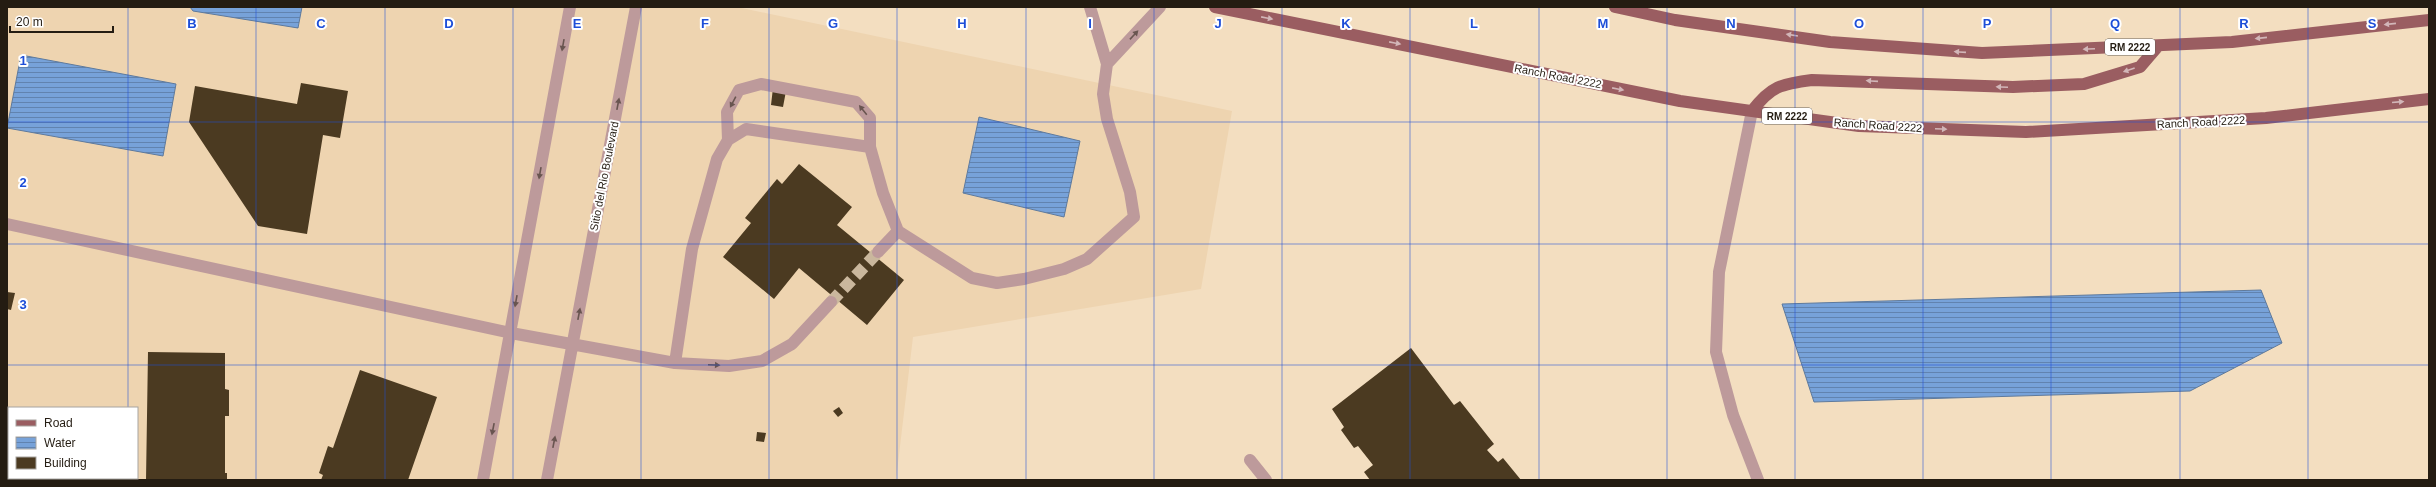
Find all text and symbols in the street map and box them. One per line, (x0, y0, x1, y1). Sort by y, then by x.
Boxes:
scale bar (10, 8, 113, 34)
text: 20 m (16, 15, 43, 29)
one-way arrow (1261, 15, 1273, 21)
text: B (187, 16, 197, 31)
text: C (316, 16, 326, 31)
text: D (444, 16, 454, 31)
text: E (573, 16, 582, 31)
text: F (701, 16, 709, 31)
text: G (828, 16, 838, 31)
text: H (957, 16, 967, 31)
text: I (1088, 16, 1092, 31)
text: J (1214, 16, 1222, 31)
text: K (1341, 16, 1351, 31)
text: L (1470, 16, 1478, 31)
text: M (1598, 16, 1608, 31)
text: N (1726, 16, 1736, 31)
text: O (1854, 16, 1864, 31)
text: P (1983, 16, 1992, 31)
text: Q (2110, 16, 2120, 31)
text: R (2239, 16, 2249, 31)
text: S (2368, 16, 2377, 31)
one-way arrow (2384, 21, 2396, 27)
one-way arrow (1129, 30, 1139, 40)
one-way arrow (1786, 32, 1798, 38)
one-way arrow (2255, 35, 2267, 42)
one-way arrow (560, 39, 566, 51)
road number: RM 2222 (2105, 39, 2155, 55)
one-way arrow (1388, 41, 1401, 47)
one-way arrow (2082, 46, 2095, 52)
one-way arrow (1953, 49, 1966, 55)
text: 1 (19, 53, 27, 68)
street label: Ranch Road 2222 (1513, 62, 1603, 90)
one-way arrow (2123, 68, 2135, 74)
one-way arrow (1866, 78, 1878, 85)
one-way arrow (1995, 84, 2008, 90)
one-way arrow (1612, 86, 1624, 92)
one-way arrow (730, 96, 736, 108)
one-way arrow (615, 98, 621, 110)
one-way arrow (2392, 98, 2404, 105)
one-way arrow (859, 105, 868, 115)
road number: RM 2222 (1762, 108, 1812, 124)
street label: Ranch Road 2222 (2156, 114, 2246, 130)
street label: Ranch Road 2222 (1833, 116, 1923, 134)
street label: Sitio del Rio Boulevard (587, 120, 621, 232)
one-way arrow (1935, 126, 1947, 133)
one-way arrow (536, 167, 542, 179)
text: 2 (19, 175, 27, 190)
one-way arrow (513, 295, 519, 307)
text: 3 (19, 297, 27, 312)
one-way arrow (576, 308, 582, 320)
one-way arrow (708, 361, 720, 368)
legend (8, 407, 138, 479)
text: Road (44, 416, 73, 430)
one-way arrow (489, 423, 495, 435)
text: Water (44, 436, 76, 450)
one-way arrow (551, 436, 557, 448)
text: Building (44, 456, 87, 470)

